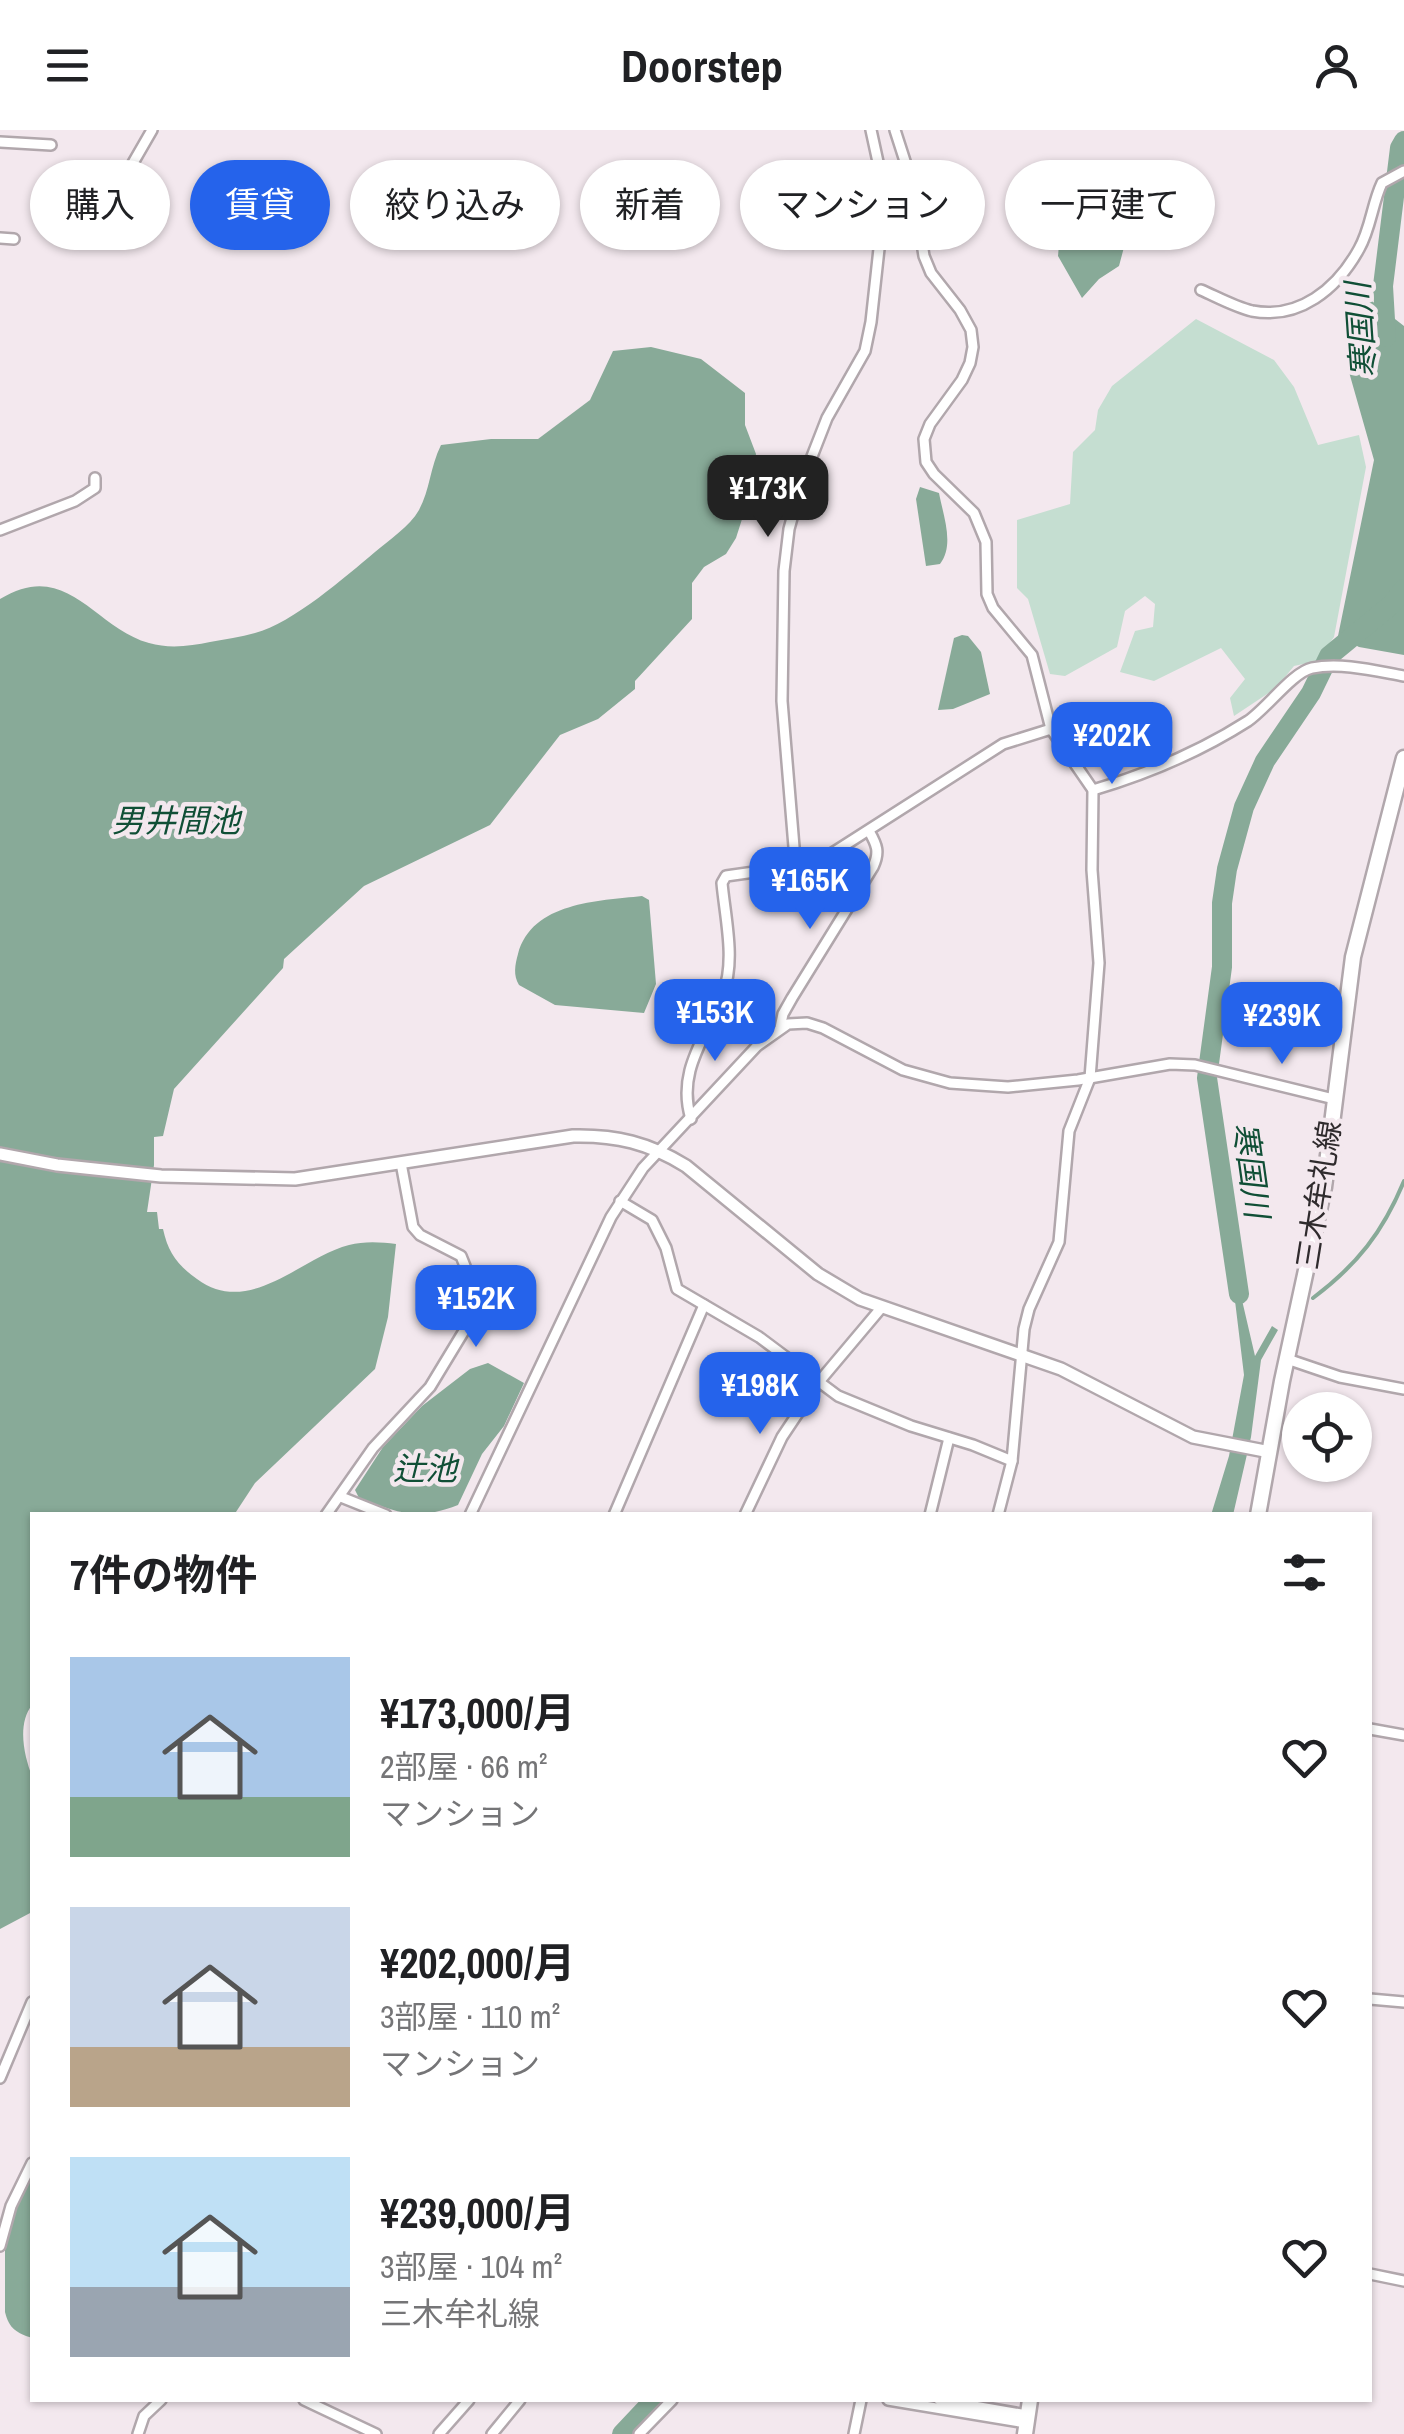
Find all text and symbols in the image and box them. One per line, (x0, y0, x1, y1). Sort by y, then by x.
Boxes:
text: Doorstep (621, 35, 783, 96)
icon: menu (40, 38, 95, 93)
icon: person (1309, 38, 1364, 93)
chip: 購入 (30, 160, 170, 250)
chip: 賃貸 (190, 160, 330, 250)
chip: 絞り込み (350, 160, 560, 250)
chip: 新着 (580, 160, 720, 250)
chip: マンション (740, 160, 985, 250)
chip: 一戸建て (1005, 160, 1215, 250)
water label: 寒国川 (1335, 278, 1385, 379)
pin: ¥173K (698, 455, 838, 540)
text: ¥173K (729, 466, 807, 509)
pin: ¥202K (1042, 702, 1182, 787)
text: ¥202K (1073, 713, 1151, 756)
water label: 男井間池 (112, 799, 243, 842)
pin: ¥165K (740, 847, 880, 932)
text: ¥165K (771, 858, 849, 901)
pin: ¥153K (645, 979, 785, 1064)
pin: ¥239K (1212, 982, 1352, 1067)
text: ¥153K (676, 990, 754, 1033)
text: ¥239K (1243, 993, 1321, 1036)
street label: 三木牟礼線 (1287, 1118, 1349, 1272)
water label: 寒国川 (1224, 1119, 1280, 1223)
pin: ¥152K (406, 1265, 546, 1350)
text: ¥152K (437, 1276, 515, 1319)
pin: ¥198K (690, 1352, 830, 1437)
text: ¥198K (721, 1363, 799, 1406)
map controls (1282, 1392, 1372, 1482)
button: locate (1282, 1392, 1372, 1482)
water label: 辻池 (393, 1447, 460, 1490)
icon: filters (1277, 1545, 1332, 1600)
text: 7件の物件 (70, 1547, 257, 1603)
text: ¥173,000/月 (380, 1685, 575, 1741)
icon: home (150, 1697, 270, 1817)
icon: heart (1277, 1730, 1332, 1785)
text: 2部屋 · 66 m² (380, 1745, 548, 1788)
text: マンション (380, 1792, 540, 1835)
text: ¥202,000/月 (380, 1935, 575, 1991)
icon: home (150, 1947, 270, 2067)
icon: heart (1277, 1980, 1332, 2035)
text: 3部屋 · 110 m² (380, 1995, 560, 2038)
text: マンション (380, 2042, 540, 2085)
text: ¥239,000/月 (380, 2185, 575, 2241)
icon: home (150, 2197, 270, 2317)
icon: heart (1277, 2230, 1332, 2285)
text: 3部屋 · 104 m² (380, 2245, 562, 2288)
text: 三木牟礼線 (380, 2292, 540, 2335)

